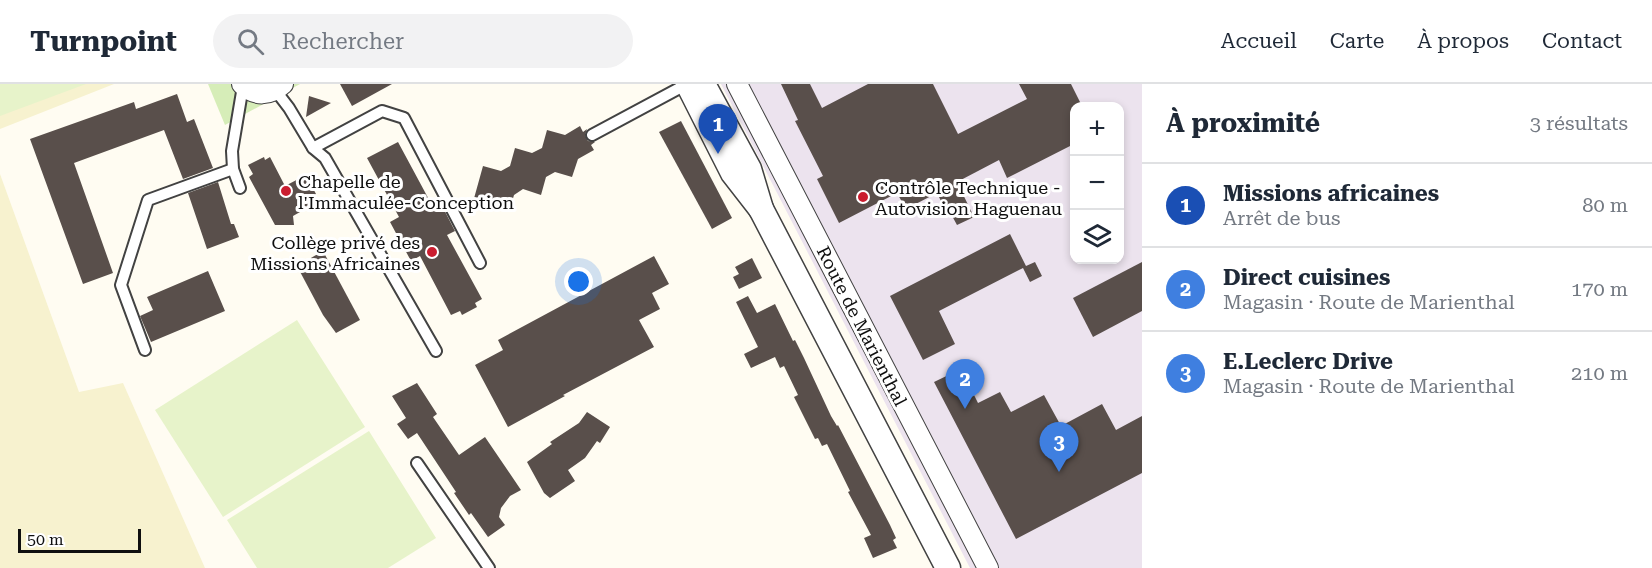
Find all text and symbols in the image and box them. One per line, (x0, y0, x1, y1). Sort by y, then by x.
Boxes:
search box (213, 14, 633, 68)
text: Turnpoint (30, 25, 177, 58)
icon: search (234, 25, 267, 58)
text: Rechercher (282, 29, 404, 54)
text: Accueil (1221, 29, 1297, 53)
text: Carte (1330, 29, 1384, 53)
text: À propos (1417, 29, 1509, 53)
text: Contact (1542, 29, 1622, 53)
map controls (1070, 102, 1124, 264)
button: + (1070, 102, 1124, 156)
pin: 1 (698, 104, 738, 154)
text: À proximité (1166, 108, 1320, 138)
text: 3 résultats (1530, 111, 1628, 135)
button: − (1070, 156, 1124, 210)
place label: Chapelle de l'Immaculée-Conception (298, 171, 515, 213)
place label: Contrôle Technique - Autovision Haguenau (875, 177, 1062, 219)
text: Missions africaines (1223, 181, 1439, 206)
marker: Chapelle de l'Immaculée-Conception (279, 184, 293, 198)
marker: Contrôle Technique - Autovision Haguenau (856, 190, 870, 204)
text: 1 (1180, 193, 1191, 217)
text: 80 m (1582, 193, 1628, 217)
text: Arrêt de bus (1223, 206, 1340, 230)
button: layers (1070, 210, 1124, 264)
place label: Collège privé des Missions Africaines (250, 232, 420, 274)
street label: Route de Marienthal (813, 243, 912, 410)
marker: Collège privé des Missions Africaines (425, 245, 439, 259)
text: Direct cuisines (1223, 265, 1390, 290)
your location (564, 267, 593, 296)
text: 2 (1180, 277, 1191, 301)
text: 170 m (1571, 277, 1628, 301)
text: Magasin · Route de Marienthal (1223, 290, 1515, 314)
text: E.Leclerc Drive (1223, 349, 1393, 374)
pin: 2 (946, 360, 984, 409)
text: 3 (1180, 361, 1191, 385)
text: 210 m (1571, 361, 1628, 385)
text: Magasin · Route de Marienthal (1223, 374, 1515, 398)
pin: 3 (1040, 422, 1078, 472)
scale bar (18, 526, 141, 554)
text: 50 m (27, 530, 64, 549)

